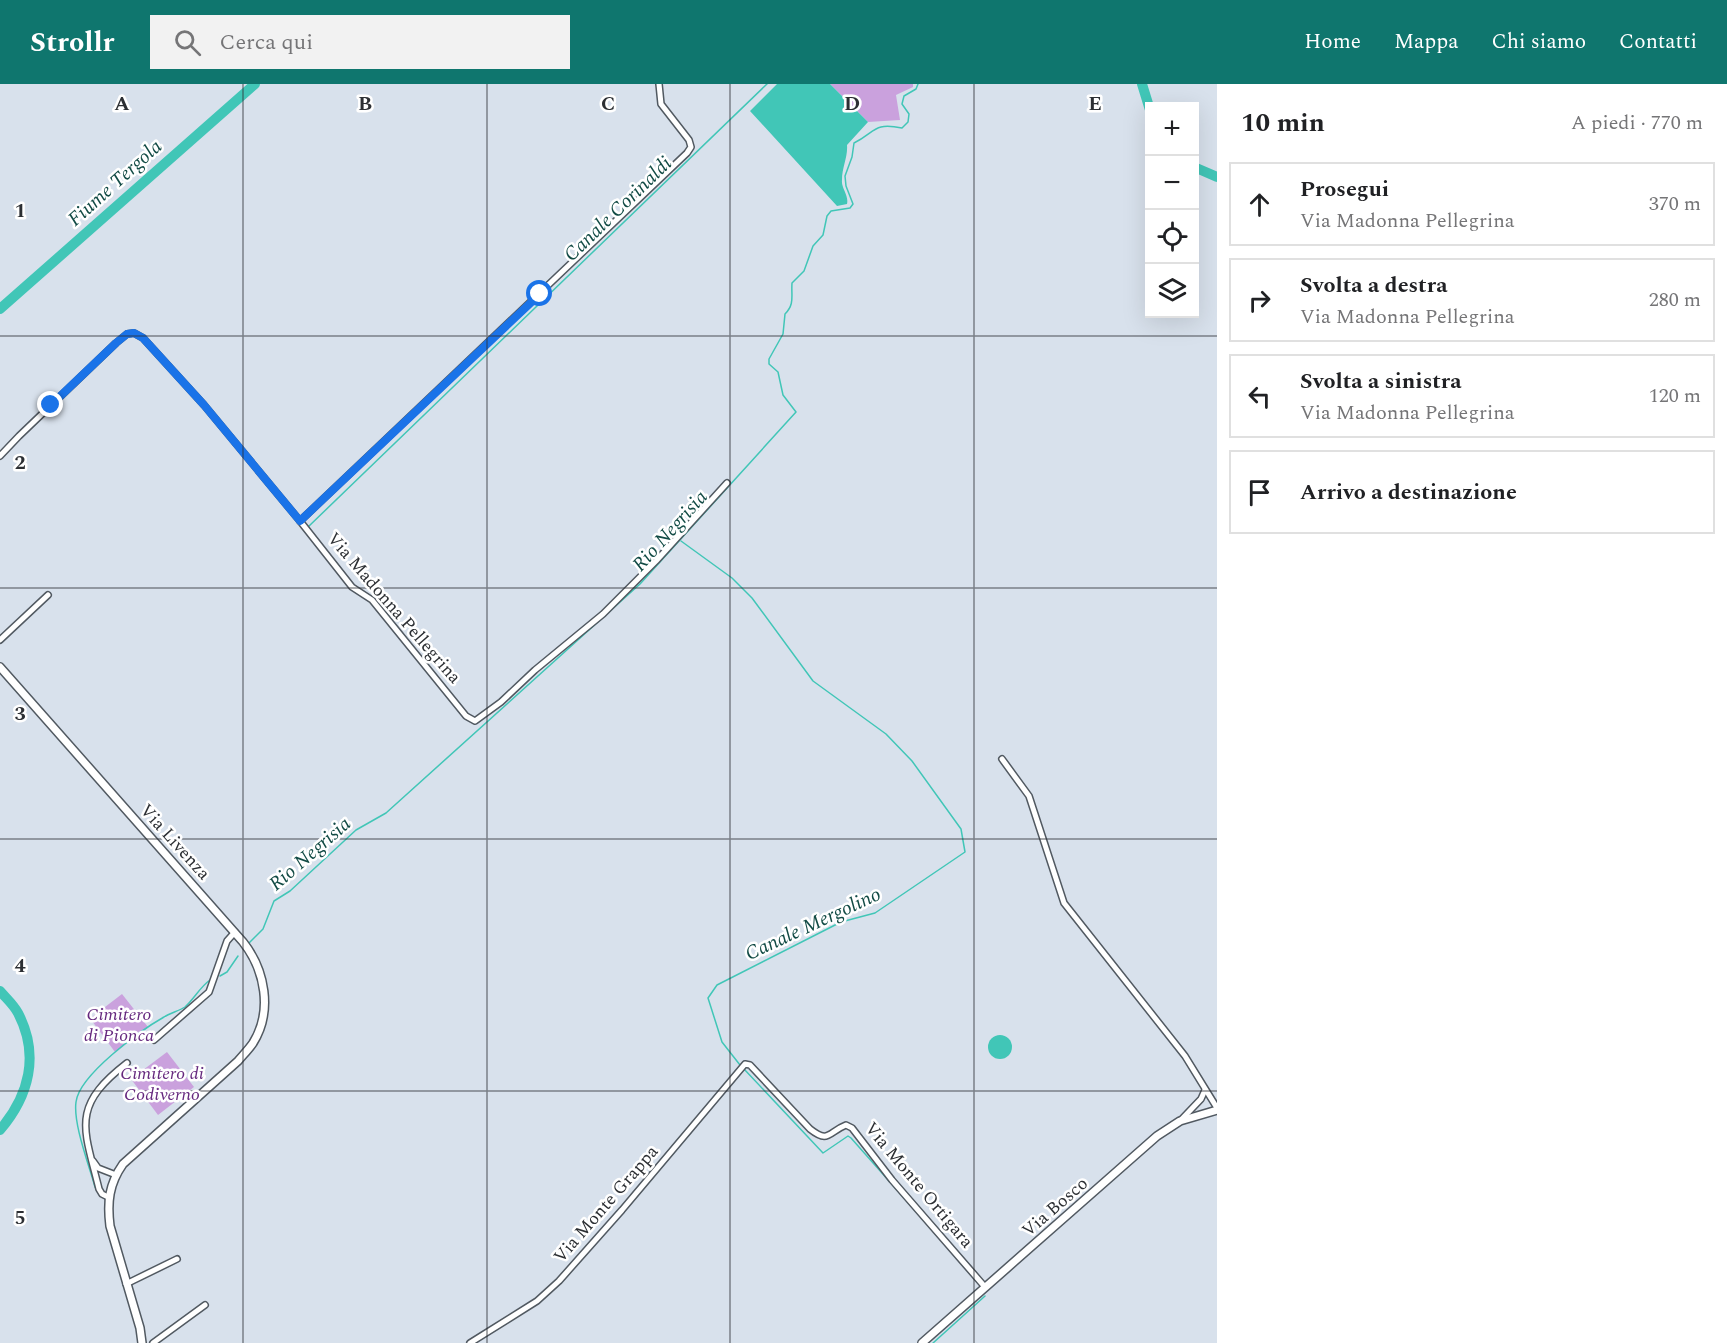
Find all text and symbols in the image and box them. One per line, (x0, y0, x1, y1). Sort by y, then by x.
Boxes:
search box (150, 15, 570, 69)
text: Strollr (30, 21, 114, 64)
icon: search (171, 26, 204, 59)
text: Cerca qui (219, 26, 313, 59)
text: Home (1304, 26, 1361, 58)
text: Mappa (1394, 26, 1459, 58)
text: Chi siamo (1492, 26, 1586, 58)
text: Contatti (1619, 26, 1697, 58)
text: A (114, 89, 130, 119)
text: B (358, 89, 372, 119)
text: C (601, 89, 615, 119)
text: D (844, 89, 860, 119)
text: E (1088, 89, 1102, 119)
map controls (1145, 102, 1199, 318)
button: + (1145, 102, 1199, 156)
text: 10 min (1241, 103, 1325, 143)
text: A piedi · 770 m (1571, 108, 1703, 138)
water label: Fiume Tergola (61, 132, 169, 234)
water label: Canale Corinaldi (557, 149, 679, 269)
button: − (1145, 156, 1199, 210)
text: Prosegui (1300, 173, 1389, 206)
icon: ahead (1243, 188, 1276, 221)
text: 370 m (1649, 189, 1701, 219)
text: 1 (14, 196, 26, 226)
text: Via Madonna Pellegrina (1300, 206, 1514, 236)
button: locate (1145, 210, 1199, 264)
button: layers (1145, 264, 1199, 318)
text: Svolta a destra (1300, 269, 1447, 302)
route start (526, 280, 552, 306)
icon: right (1243, 284, 1276, 317)
text: 280 m (1649, 285, 1701, 315)
text: Via Madonna Pellegrina (1300, 302, 1514, 332)
text: Svolta a sinistra (1300, 365, 1462, 398)
icon: left (1243, 380, 1276, 413)
text: 120 m (1649, 381, 1701, 411)
route end (37, 391, 63, 417)
text: Via Madonna Pellegrina (1300, 398, 1514, 428)
text: 2 (14, 448, 26, 478)
icon: arrive (1243, 476, 1276, 509)
text: Arrivo a destinazione (1300, 476, 1517, 509)
water label: Rio Negrisia (625, 483, 715, 579)
street label: Via Madonna Pellegrina (320, 526, 468, 690)
text: 3 (14, 699, 26, 729)
street label: Via Livenza (133, 798, 217, 886)
water label: Rio Negrisia (262, 810, 358, 898)
water label: Canale Mergolino (740, 879, 886, 969)
text: 4 (14, 951, 26, 981)
park label: Cimitero di Pionca (84, 1001, 154, 1049)
park label: Cimitero di Codiverno (120, 1060, 204, 1108)
street label: Via Monte Ortigara (858, 1116, 980, 1254)
street label: Via Monte Grappa (547, 1139, 665, 1269)
street label: Via Bosco (1016, 1171, 1094, 1243)
text: 5 (14, 1203, 26, 1233)

